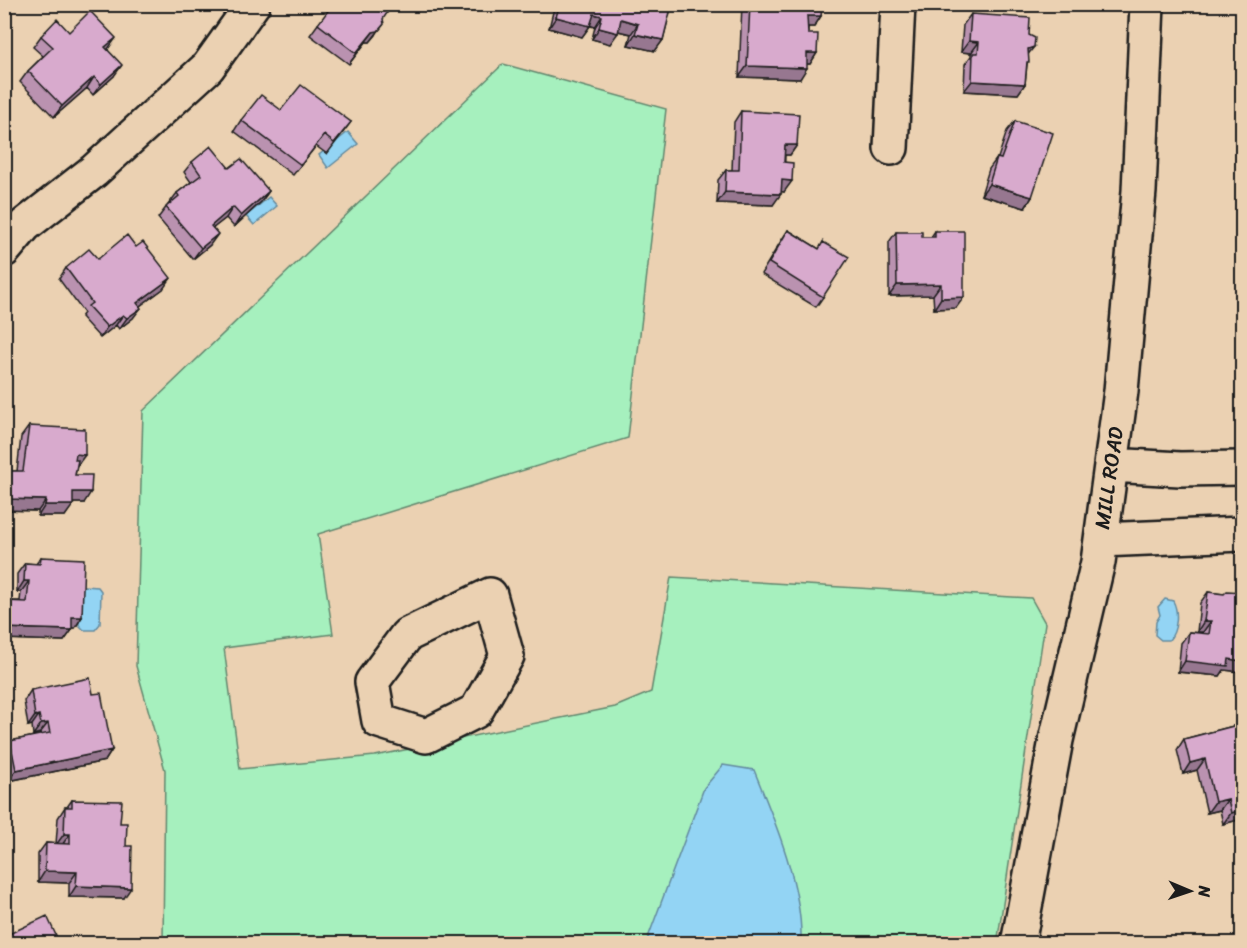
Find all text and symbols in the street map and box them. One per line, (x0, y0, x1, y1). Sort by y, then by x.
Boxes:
street label: MILL ROAD (1083, 424, 1135, 532)
north arrow (1160, 861, 1220, 921)
text: N (1190, 884, 1219, 898)

